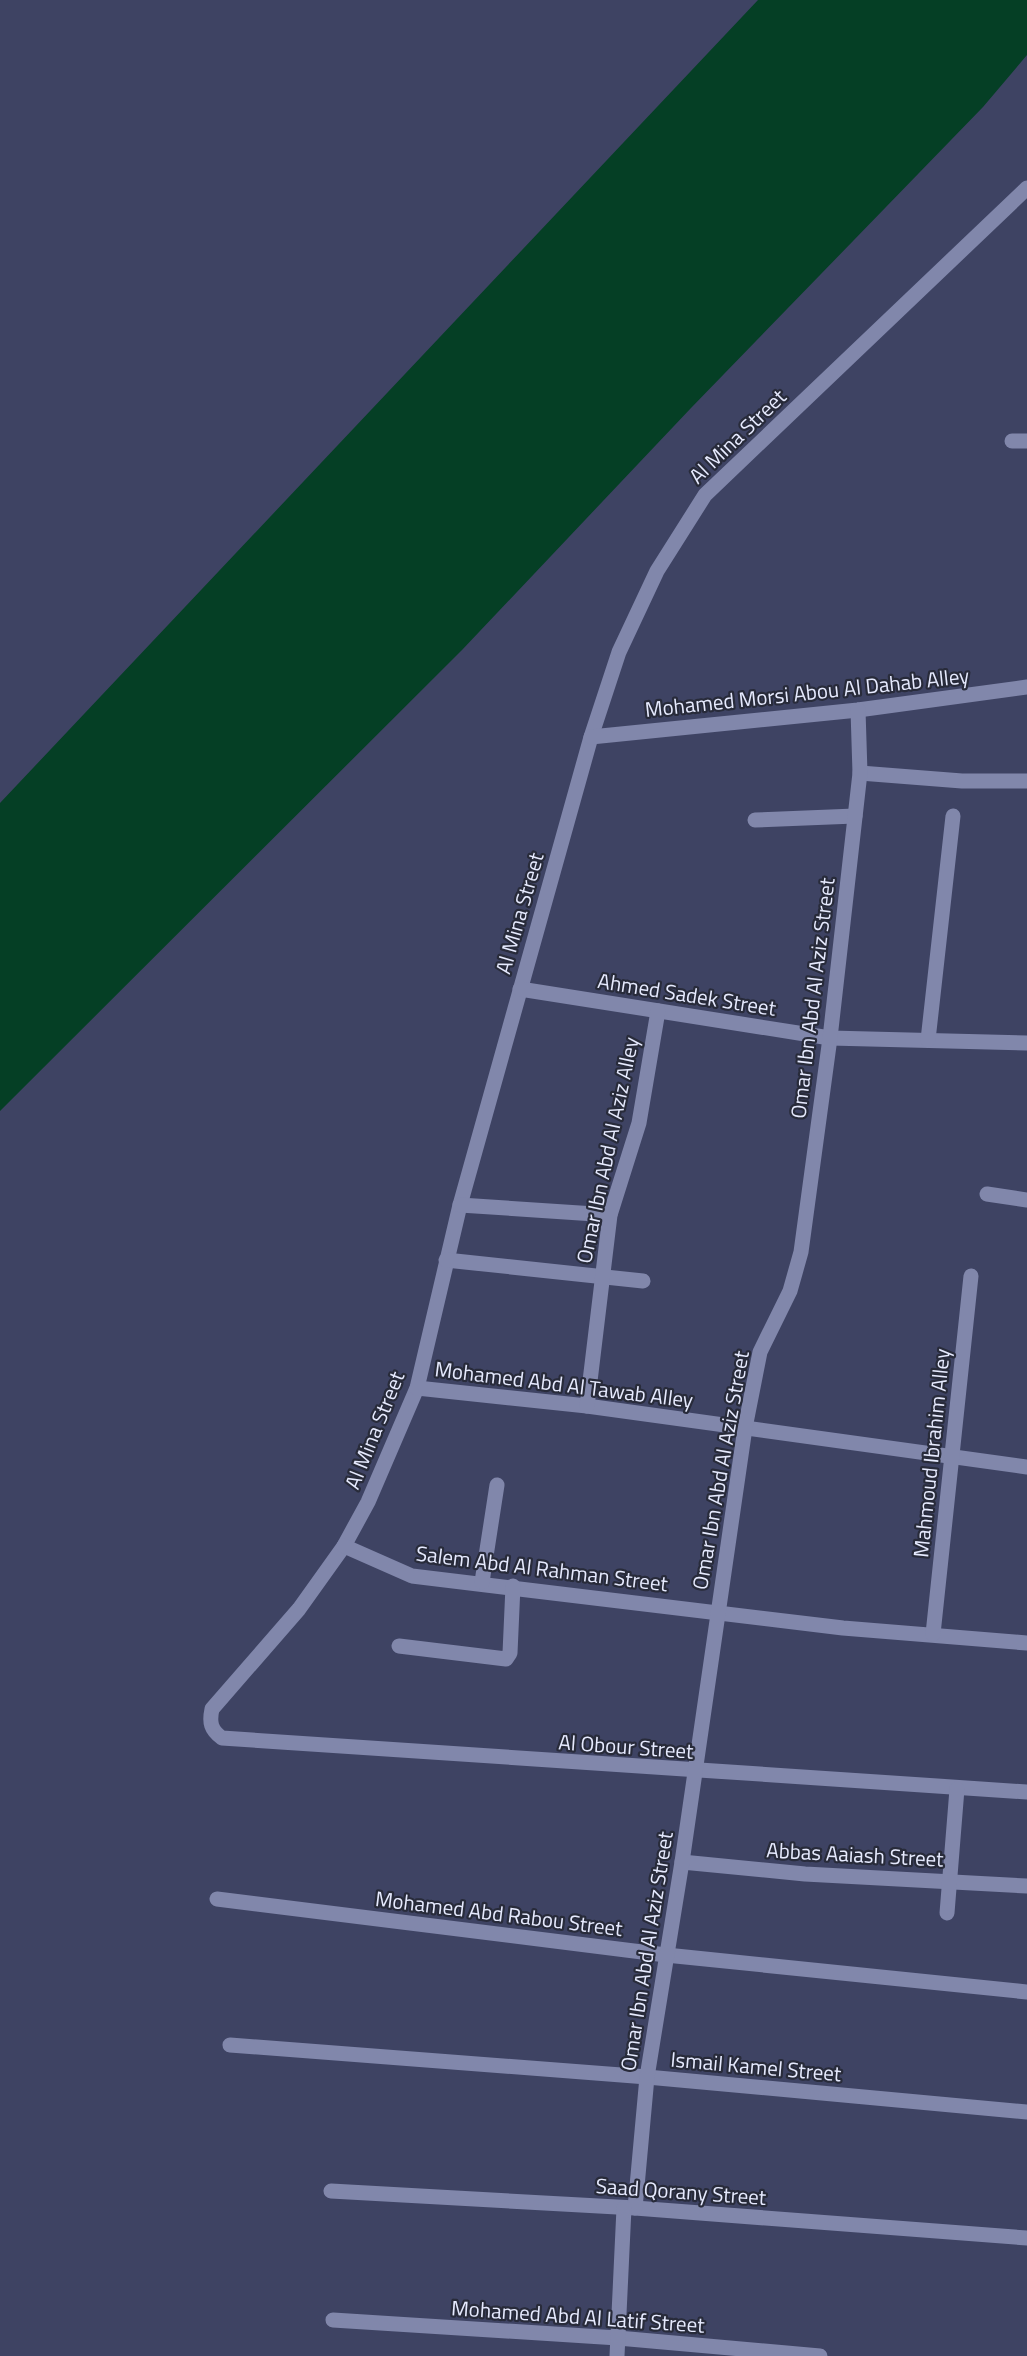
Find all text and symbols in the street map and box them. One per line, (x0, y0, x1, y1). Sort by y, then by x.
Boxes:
street label: Al Mina Street (681, 381, 793, 491)
street label: Mohamed Morsi Abou Al Dahab Alley (643, 659, 971, 725)
street label: Al Mina Street (486, 848, 552, 977)
street label: Omar Ibn Abd Al Aziz Street (781, 875, 843, 1120)
street label: Ahmed Sadek Street (596, 964, 779, 1024)
street label: Omar Ibn Abd Al Aziz Alley (567, 1034, 647, 1266)
street label: Omar Ibn Abd Al Aziz Street (683, 1347, 757, 1592)
street label: Mahmoud Ibrahim Alley (904, 1347, 958, 1559)
street label: Mohamed Abd Al Tawab Alley (433, 1352, 695, 1416)
street label: Al Mina Street (336, 1366, 412, 1494)
street label: Salem Abd Al Rahman Street (414, 1537, 670, 1599)
street label: Al Obour Street (557, 1725, 695, 1767)
street label: Omar Ibn Abd Al Aziz Street (611, 1828, 681, 2073)
street label: Abbas Aaiash Street (766, 1833, 945, 1875)
street label: Mohamed Abd Rabou Street (373, 1882, 625, 1944)
street label: Ismail Kamel Street (669, 2043, 843, 2089)
street label: Saad Qorany Street (595, 2169, 768, 2213)
street label: Mohamed Abd Al Latif Street (450, 2291, 706, 2341)

